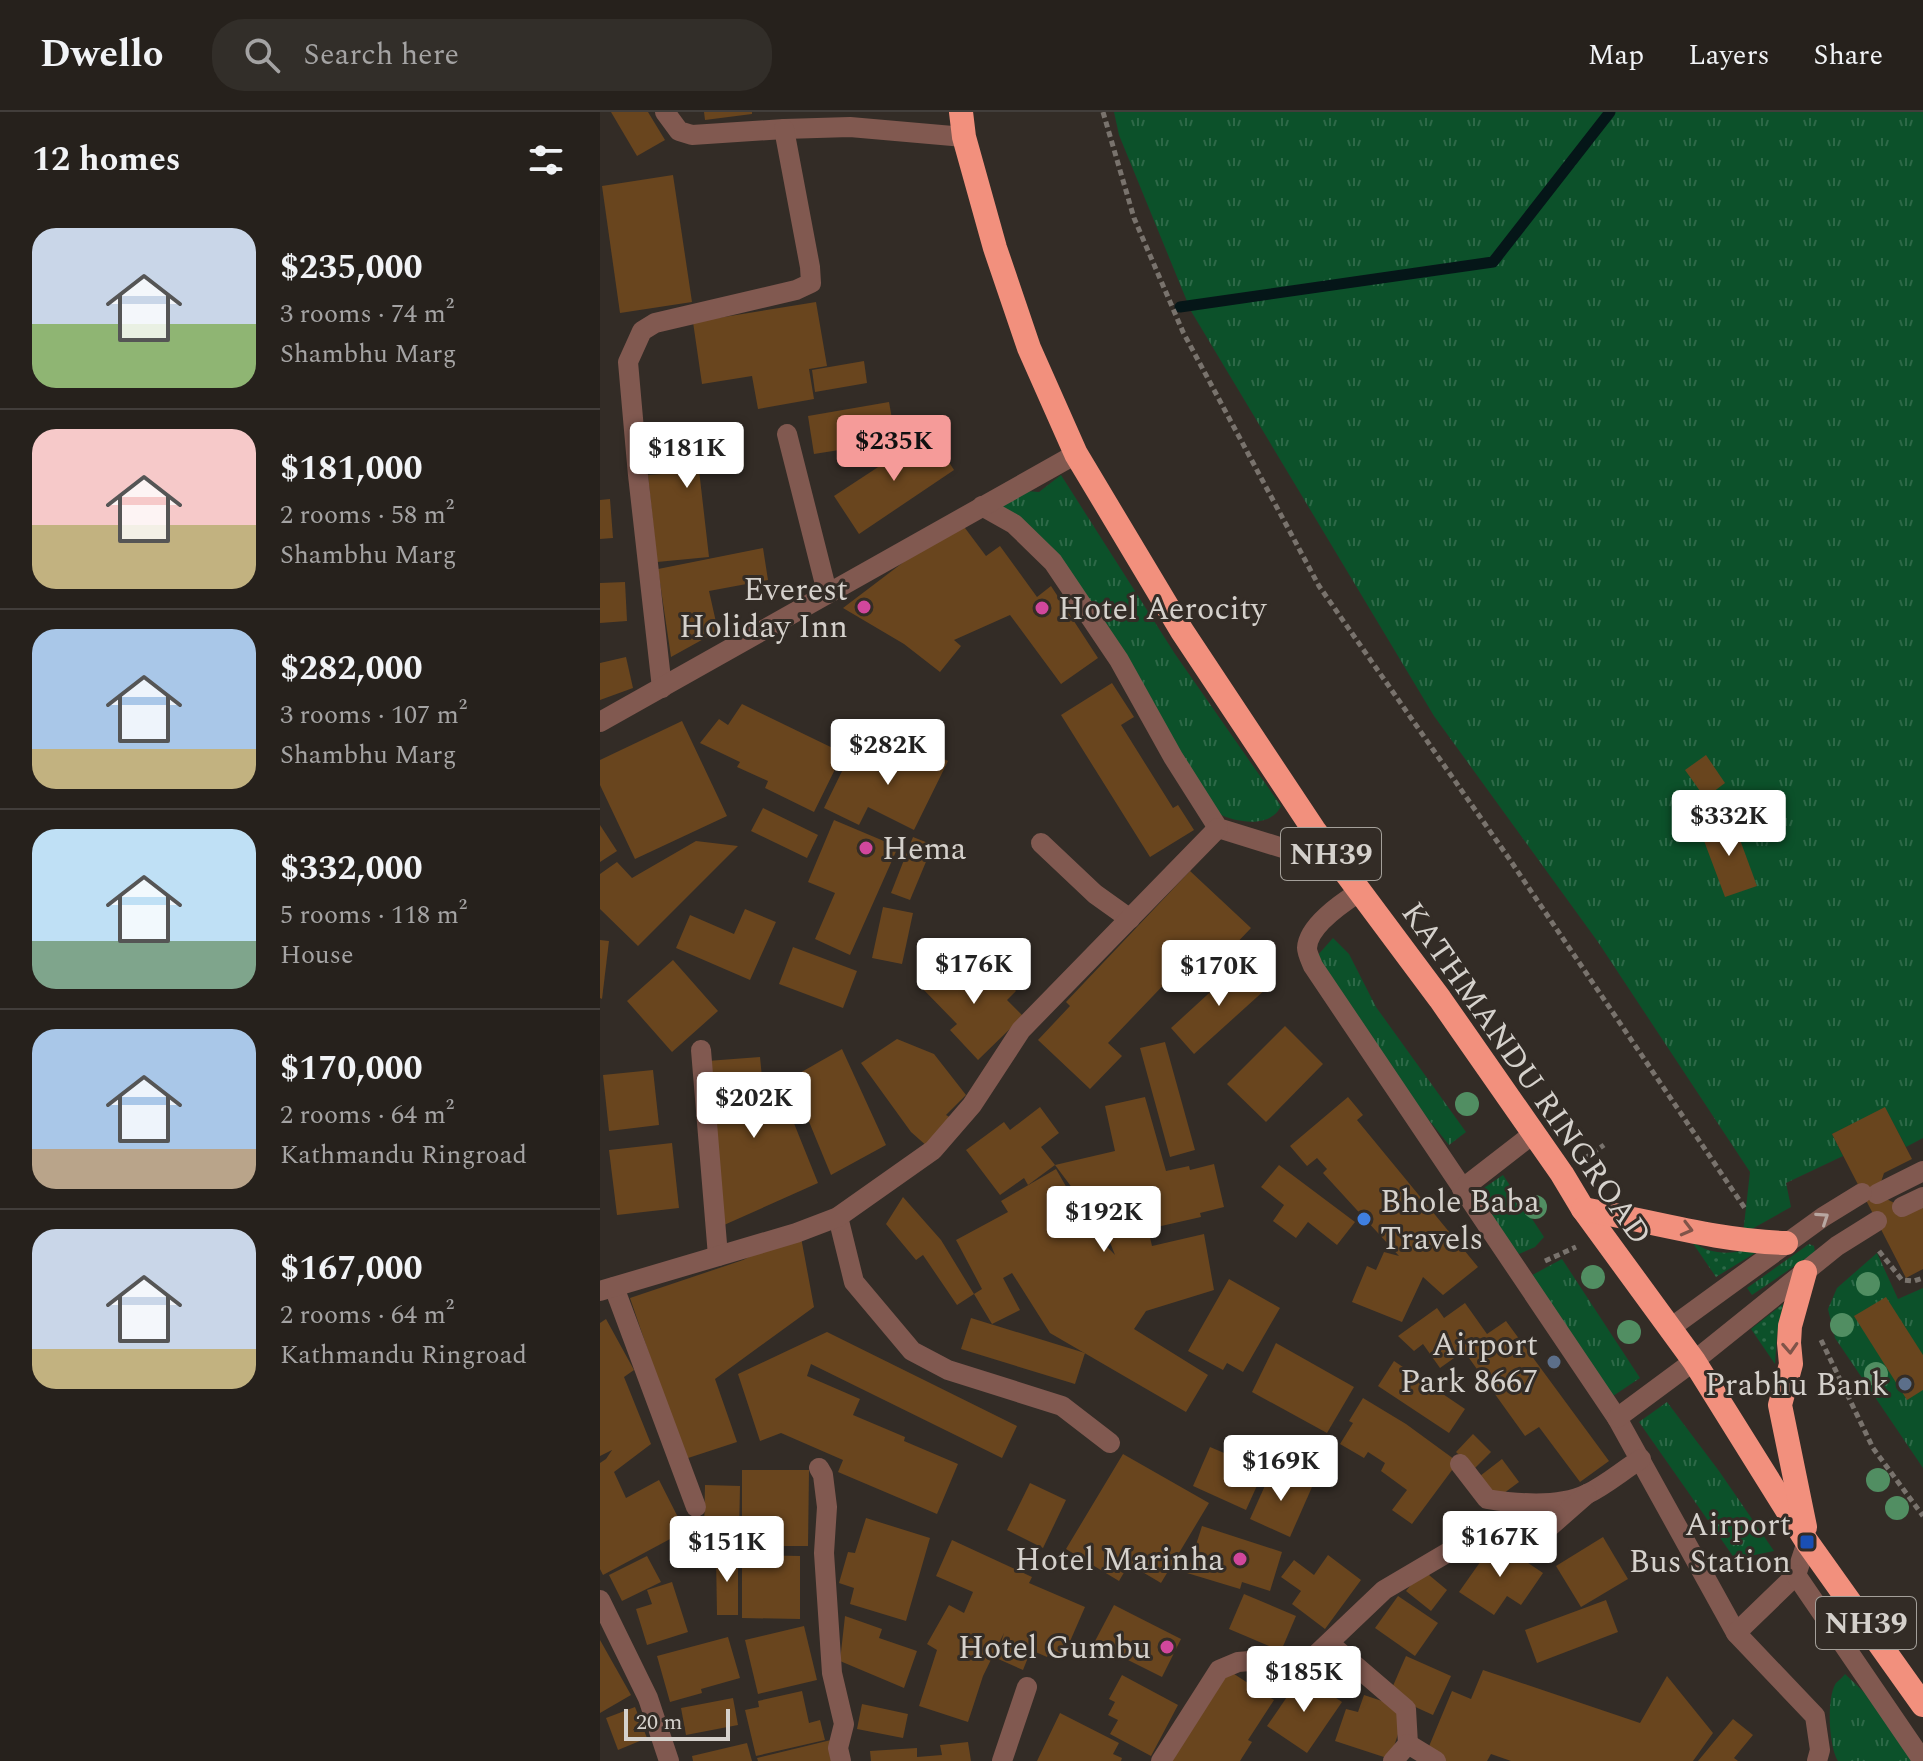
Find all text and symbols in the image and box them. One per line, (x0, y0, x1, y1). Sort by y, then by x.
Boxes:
search box (212, 19, 772, 91)
text: Dwello (40, 26, 164, 84)
text: Search here (304, 32, 459, 78)
icon: search (240, 33, 284, 77)
text: Map (1588, 34, 1644, 77)
text: Layers (1688, 34, 1770, 77)
text: Share (1814, 34, 1883, 77)
text: 12 homes (32, 134, 181, 186)
icon: filters (524, 138, 568, 182)
text: $235,000 (280, 242, 423, 294)
icon: home (96, 260, 192, 356)
text: 3 rooms · 74 m² (280, 294, 454, 334)
text: Shambhu Marg (280, 334, 457, 374)
pin: $235K (838, 415, 950, 483)
text: $235K (855, 421, 933, 461)
pin: $181K (631, 422, 743, 490)
text: $181K (648, 428, 726, 468)
text: $181,000 (280, 443, 423, 495)
icon: home (96, 461, 192, 557)
text: 2 rooms · 58 m² (280, 495, 454, 535)
text: Shambhu Marg (280, 535, 457, 575)
place label: Everest Holiday Inn (679, 566, 848, 652)
place label: Hotel Aerocity (1058, 585, 1268, 634)
marker: Everest Holiday Inn (855, 598, 873, 616)
marker: Hotel Aerocity (1033, 599, 1051, 617)
text: $282,000 (280, 643, 423, 695)
icon: home (96, 661, 192, 757)
text: 3 rooms · 107 m² (280, 695, 467, 735)
pin: $282K (832, 719, 944, 787)
text: $282K (849, 725, 927, 765)
text: Shambhu Marg (280, 735, 457, 775)
pin: $332K (1673, 790, 1785, 858)
text: $332K (1690, 796, 1768, 836)
place label: Hema (882, 825, 967, 874)
road number: NH39 (1281, 828, 1381, 880)
marker: Hema (857, 839, 875, 857)
text: $332,000 (280, 843, 423, 895)
icon: home (96, 861, 192, 957)
street label: KATHMANDU RINGROAD (1388, 892, 1663, 1256)
text: 5 rooms · 118 m² (280, 895, 467, 935)
text: House (280, 935, 354, 975)
pin: $176K (918, 938, 1030, 1006)
pin: $170K (1163, 940, 1275, 1008)
text: $176K (935, 944, 1013, 984)
text: $170K (1180, 946, 1258, 986)
text: $170,000 (280, 1043, 423, 1095)
icon: home (96, 1061, 192, 1157)
pin: $202K (698, 1072, 810, 1140)
text: $202K (715, 1078, 793, 1118)
text: 2 rooms · 64 m² (280, 1095, 454, 1135)
text: Kathmandu Ringroad (280, 1135, 527, 1175)
place label: Bhole Baba Travels (1380, 1178, 1540, 1264)
pin: $192K (1048, 1186, 1160, 1254)
text: $192K (1065, 1192, 1143, 1232)
marker: Bhole Baba Travels (1355, 1210, 1373, 1228)
one-way arrow (1814, 1212, 1828, 1227)
one-way arrow (1680, 1220, 1694, 1237)
text: $167,000 (280, 1243, 423, 1295)
icon: home (96, 1261, 192, 1357)
text: 2 rooms · 64 m² (280, 1295, 454, 1335)
place label: Airport Park 8667 (1400, 1321, 1538, 1407)
text: Kathmandu Ringroad (280, 1335, 527, 1375)
one-way arrow (1782, 1342, 1799, 1355)
marker: Airport Park 8667 (1545, 1353, 1563, 1371)
place label: Prabhu Bank (1705, 1361, 1889, 1410)
marker: Prabhu Bank (1896, 1375, 1914, 1393)
pin: $169K (1225, 1435, 1337, 1503)
text: $169K (1242, 1441, 1320, 1481)
place label: Airport Bus Station (1629, 1501, 1791, 1587)
pin: $167K (1444, 1511, 1556, 1579)
pin: $151K (671, 1516, 783, 1584)
text: $167K (1461, 1517, 1539, 1557)
text: $151K (688, 1522, 766, 1562)
marker: Airport Bus Station (1798, 1533, 1816, 1551)
place label: Hotel Marinha (1015, 1536, 1224, 1585)
marker: Hotel Marinha (1231, 1550, 1249, 1568)
road number: NH39 (1816, 1597, 1916, 1649)
place label: Hotel Gumbu (958, 1624, 1151, 1673)
marker: Hotel Gumbu (1158, 1638, 1176, 1656)
pin: $185K (1248, 1646, 1360, 1714)
text: $185K (1265, 1652, 1343, 1692)
scale bar (624, 1705, 730, 1741)
text: 20 m (636, 1706, 682, 1739)

